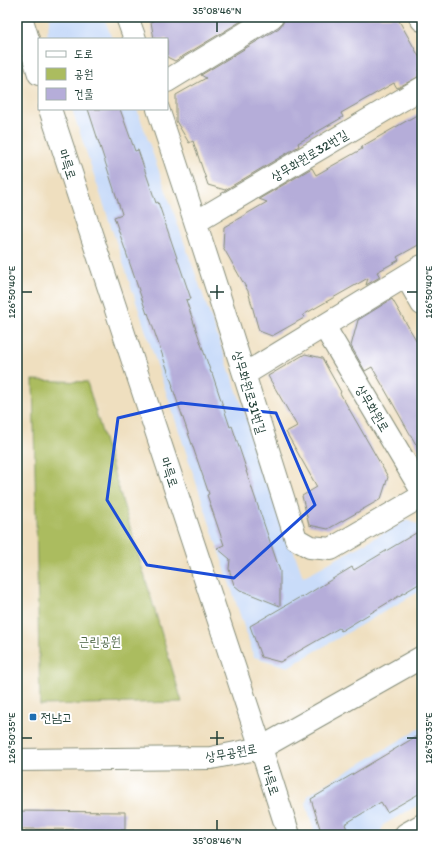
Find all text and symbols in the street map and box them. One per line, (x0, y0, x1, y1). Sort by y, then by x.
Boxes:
text: 35°08'46"N (193, 4, 242, 17)
legend (38, 38, 168, 110)
text: 도로 (74, 47, 93, 61)
text: 공원 (74, 67, 93, 81)
text: 건물 (74, 87, 94, 101)
street label: 상무화원로32번길 (268, 127, 350, 184)
street label: 마륵로 (56, 147, 80, 181)
text: 126°50'40"E (5, 265, 18, 318)
text: 126°50'40"E (422, 265, 435, 318)
street label: 상무화원로31번길 (230, 349, 269, 436)
street label: 상무화원로 (353, 382, 392, 435)
street label: 마륵로 (158, 455, 182, 489)
park label: 근린공원 (79, 634, 121, 649)
place label: 전남고 (41, 710, 72, 725)
text: 126°50'35"E (5, 712, 18, 764)
marker: 전남고 (28, 712, 38, 722)
text: 126°50'35"E (422, 712, 435, 764)
street label: 상무공원로 (204, 741, 258, 764)
street label: 마륵로 (259, 763, 283, 797)
text: 35°08'46"N (193, 834, 242, 847)

